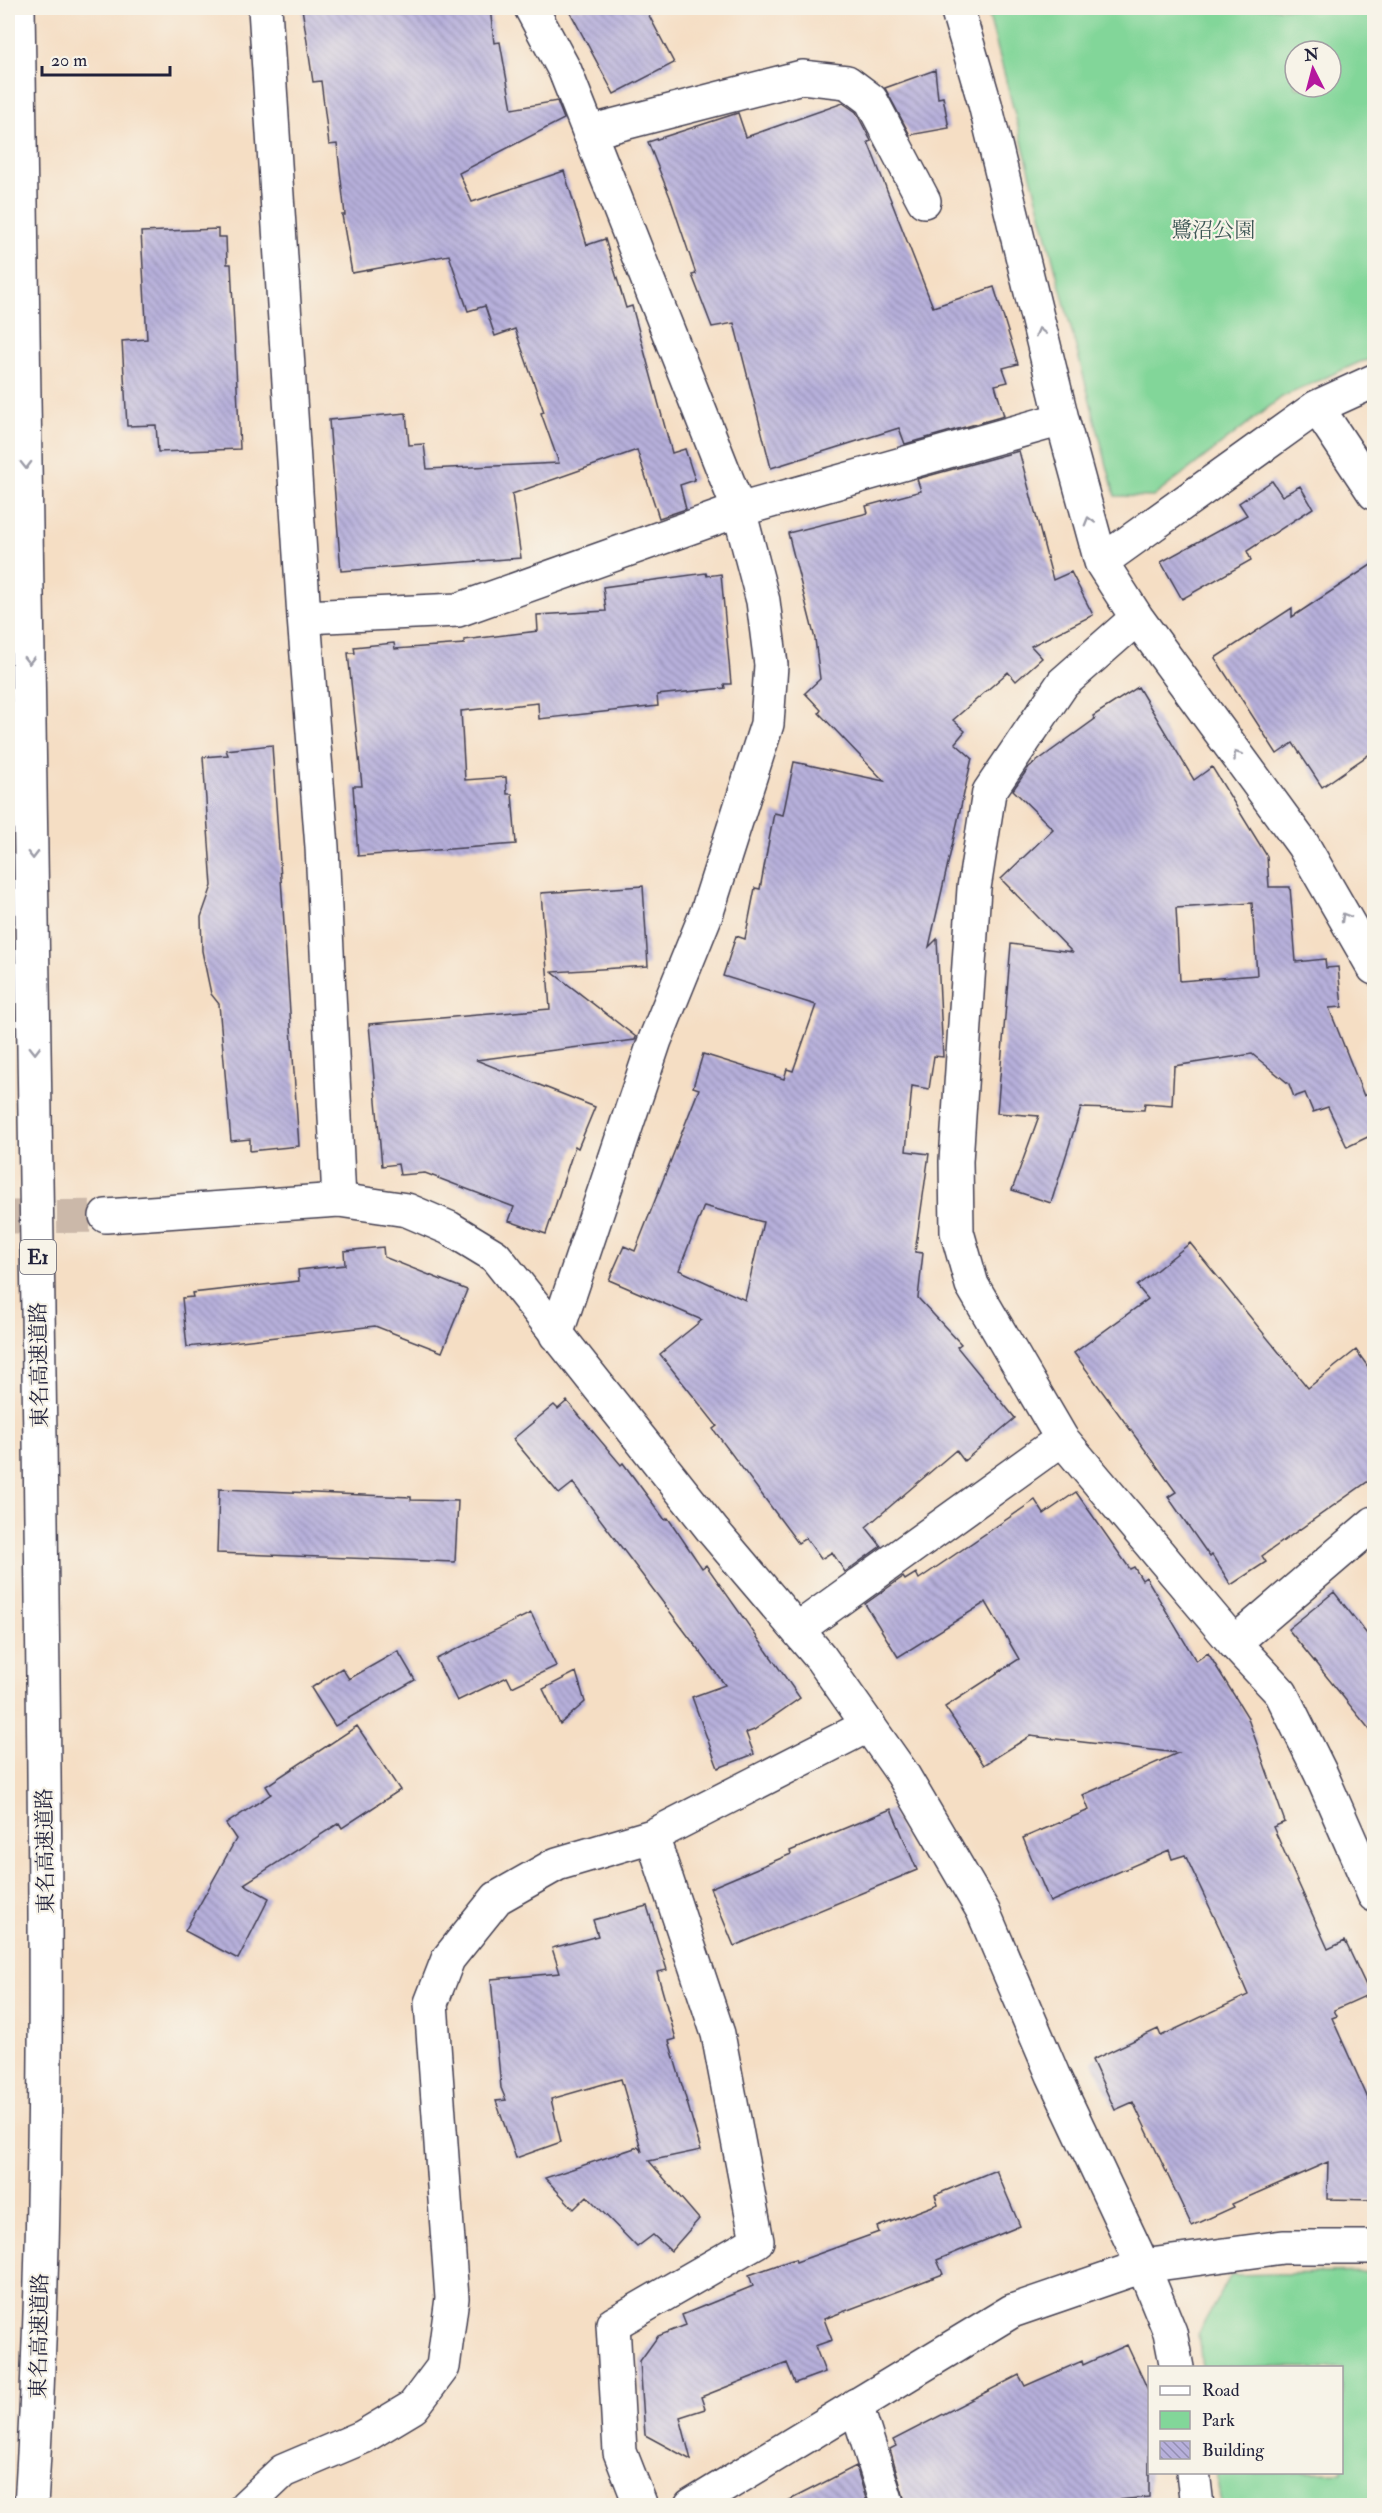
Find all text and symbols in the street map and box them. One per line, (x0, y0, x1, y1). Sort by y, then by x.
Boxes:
scale bar (42, 39, 170, 77)
north arrow (1283, 39, 1343, 99)
text: N (1302, 44, 1320, 66)
text: 20 m (51, 49, 87, 72)
park label: 鷺沼公園 (1171, 217, 1255, 244)
one-way arrow (1035, 327, 1048, 337)
one-way arrow (20, 460, 32, 469)
one-way arrow (1084, 516, 1096, 527)
one-way arrow (23, 655, 36, 664)
one-way arrow (1233, 751, 1244, 762)
one-way arrow (27, 850, 39, 859)
one-way arrow (1341, 913, 1352, 923)
one-way arrow (29, 1045, 42, 1054)
road number: E1 (20, 1240, 56, 1274)
street label: 東名高速道路 (25, 1302, 54, 1428)
street label: 東名高速道路 (31, 1788, 60, 1914)
street label: 東名高速道路 (25, 2273, 54, 2399)
legend (1148, 2366, 1343, 2474)
text: Road (1202, 2379, 1240, 2402)
text: Park (1202, 2409, 1235, 2432)
text: Building (1202, 2439, 1265, 2462)

